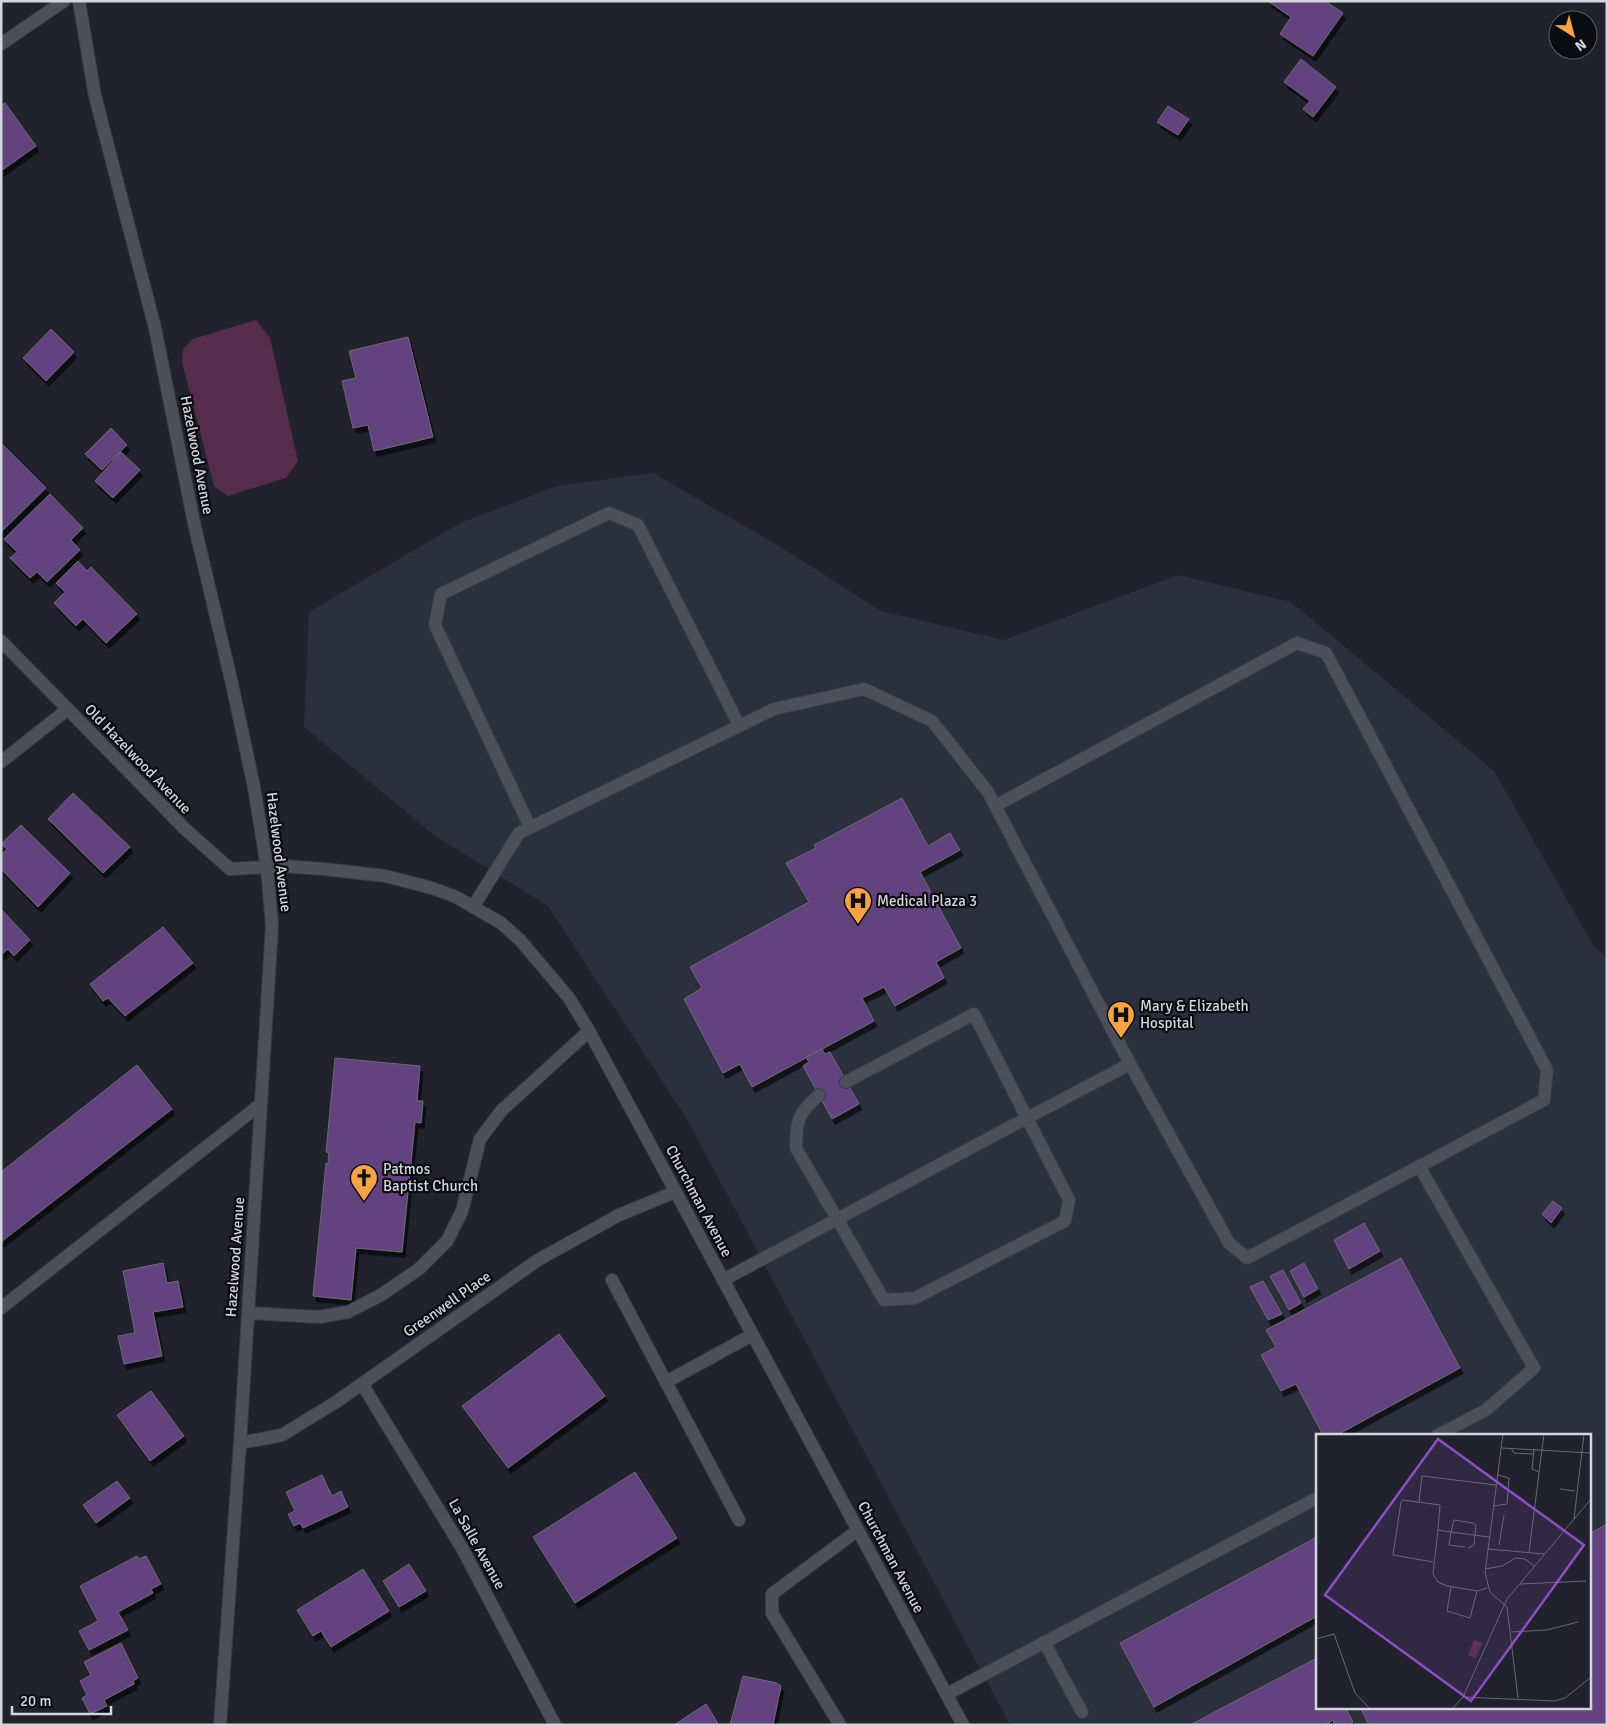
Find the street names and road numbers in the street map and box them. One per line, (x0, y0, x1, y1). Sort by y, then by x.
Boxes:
street label: Hazelwood Avenue (177, 394, 217, 516)
street label: Old Hazelwood Avenue (81, 700, 195, 818)
street label: Hazelwood Avenue (263, 791, 295, 913)
street label: Churchman Avenue (662, 1142, 736, 1260)
street label: Hazelwood Avenue (222, 1196, 248, 1318)
street label: Greenwell Place (400, 1267, 494, 1341)
street label: La Salle Avenue (445, 1496, 509, 1592)
street label: Churchman Avenue (854, 1498, 928, 1616)

